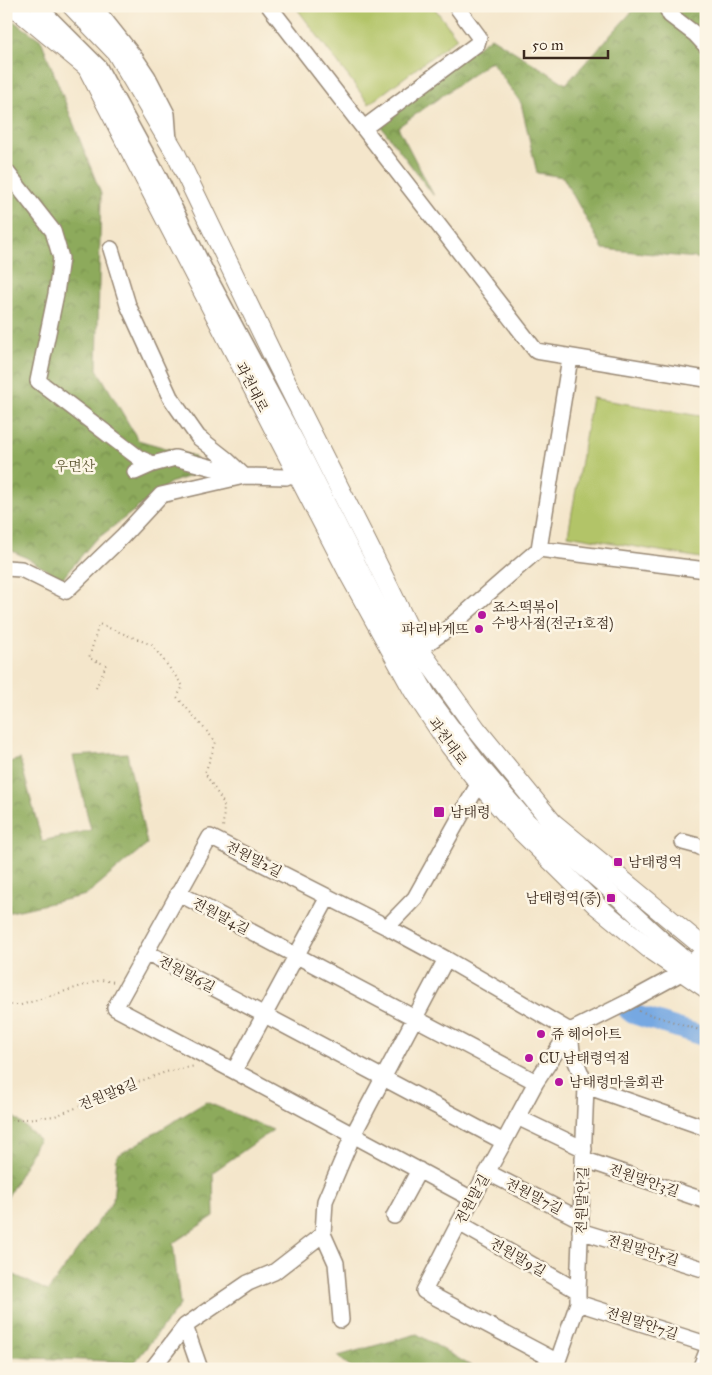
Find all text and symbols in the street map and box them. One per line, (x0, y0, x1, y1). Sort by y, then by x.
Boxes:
scale bar (524, 28, 608, 60)
text: 50 m (532, 36, 564, 54)
street label: 과천대로 (232, 359, 272, 416)
park label: 우면산 (55, 458, 96, 475)
place label: 죠스떡볶이 수방사점(전군1호점) (492, 599, 614, 633)
marker: 죠스떡볶이 수방사점(전군1호점) (476, 609, 488, 621)
place label: 파리바게뜨 (401, 621, 469, 638)
marker: 파리바게뜨 (473, 623, 485, 635)
street label: 과천대로 (425, 714, 471, 769)
place label: 남태령 (450, 804, 491, 821)
marker: 남태령 (432, 805, 446, 819)
street label: 전원말2길 (223, 838, 285, 881)
place label: 남태령역 (628, 854, 682, 871)
marker: 남태령역 (612, 856, 624, 868)
place label: 남태령역(중) (526, 890, 601, 908)
marker: 남태령역(중) (605, 892, 617, 904)
street label: 전원말4길 (189, 894, 252, 938)
street label: 전원말6길 (156, 953, 218, 996)
place label: 쥬 헤어아트 (551, 1026, 622, 1043)
marker: 쥬 헤어아트 (535, 1028, 547, 1040)
place label: CU 남태령역점 (539, 1050, 630, 1067)
marker: CU 남태령역점 (523, 1052, 535, 1064)
place label: 남태령마을회관 (569, 1074, 664, 1091)
street label: 전원말8길 (76, 1075, 140, 1114)
marker: 남태령마을회관 (553, 1076, 565, 1088)
street label: 전원말안3길 (606, 1161, 681, 1200)
street label: 전원말안길 (573, 1166, 592, 1234)
street label: 전원말길 (452, 1171, 493, 1227)
street label: 전원말7길 (502, 1175, 565, 1218)
street label: 전원말안5길 (605, 1232, 681, 1269)
street label: 전원말9길 (487, 1235, 549, 1280)
street label: 전원말안7길 (604, 1304, 680, 1343)

